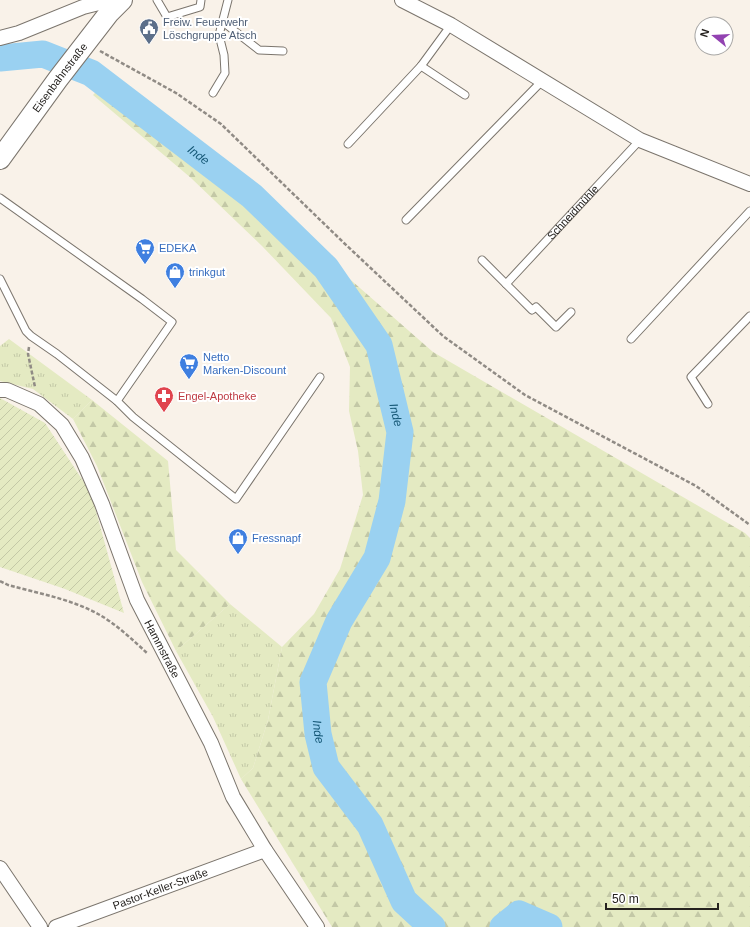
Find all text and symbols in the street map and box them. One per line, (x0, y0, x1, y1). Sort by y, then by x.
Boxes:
place label: Freiw. Feuerwehr Löschgruppe Atsch (163, 16, 257, 41)
north arrow (694, 16, 734, 56)
public building icon: Freiw. Feuerwehr Löschgruppe Atsch (138, 17, 160, 45)
text: N (698, 27, 711, 39)
street label: Eisenbahnstraße (30, 41, 90, 114)
water label: Inde (185, 142, 212, 168)
street label: Schneidmühle (545, 183, 601, 242)
supermarket icon: EDEKA (134, 237, 156, 265)
place label: EDEKA (159, 242, 197, 254)
shop icon: trinkgut (164, 261, 186, 289)
place label: trinkgut (189, 266, 225, 278)
place label: Netto Marken-Discount (203, 351, 286, 376)
supermarket icon: Netto Marken-Discount (178, 352, 200, 380)
pharmacy icon: Engel-Apotheke (153, 385, 175, 413)
place label: Engel-Apotheke (178, 390, 256, 402)
water label: Inde (386, 402, 405, 428)
shop icon: Fressnapf (227, 527, 249, 555)
place label: Fressnapf (252, 532, 302, 544)
street label: Hammstraße (142, 618, 182, 680)
water label: Inde (310, 720, 327, 745)
street label: Pastor-Keller-Straße (111, 866, 209, 912)
scale bar (606, 885, 718, 911)
text: 50 m (612, 892, 639, 906)

